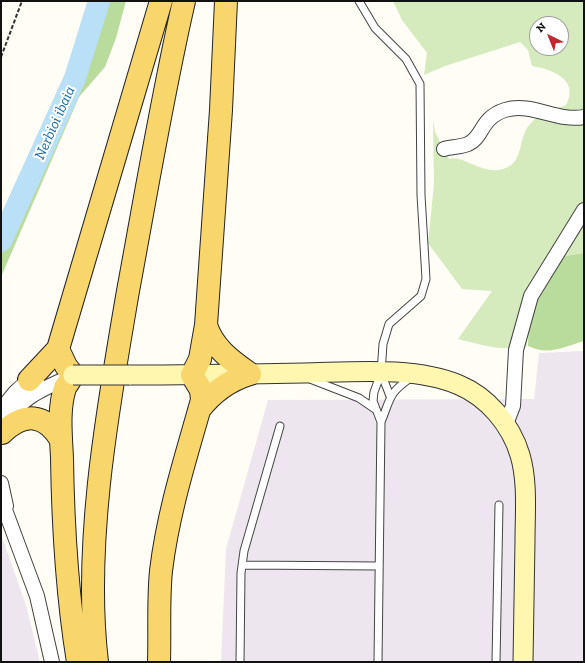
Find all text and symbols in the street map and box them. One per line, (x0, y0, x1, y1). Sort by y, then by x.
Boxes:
north arrow (529, 16, 569, 56)
text: N (534, 20, 549, 35)
water label: Nerbioi ibaia (31, 84, 79, 162)

